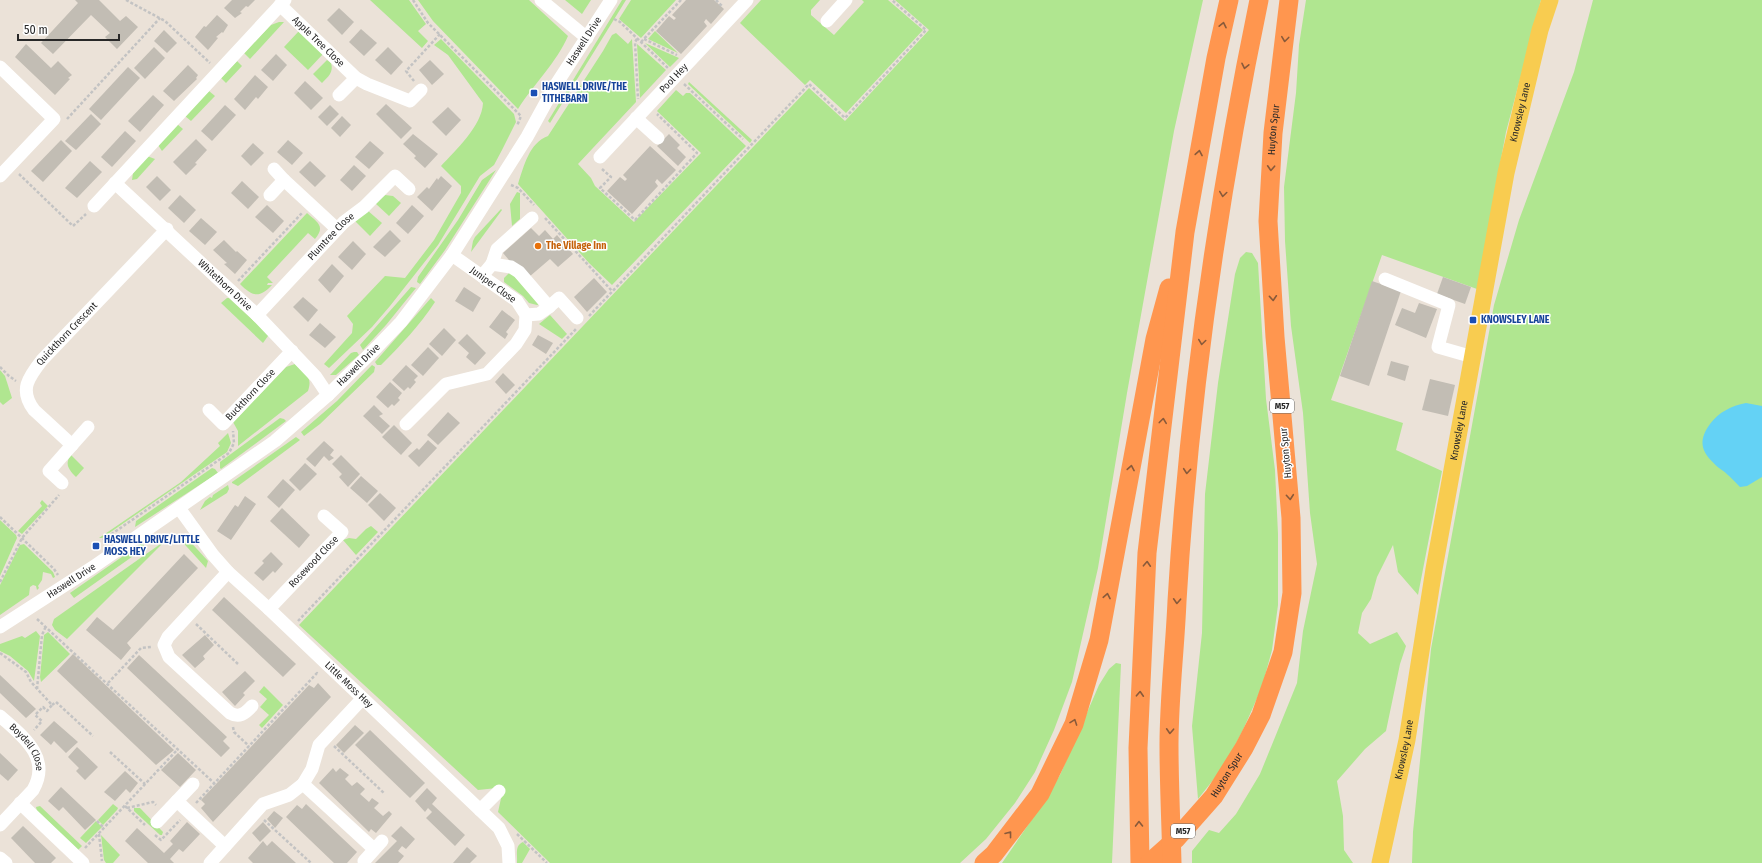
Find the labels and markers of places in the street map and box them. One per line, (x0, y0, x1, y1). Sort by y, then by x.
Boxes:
place label: HASWELL DRIVE/THE TITHEBARN (542, 81, 627, 105)
marker: HASWELL DRIVE/THE TITHEBARN (529, 88, 539, 98)
place label: The Village Inn (546, 240, 606, 252)
marker: The Village Inn (533, 241, 543, 251)
place label: KNOWSLEY LANE (1481, 314, 1550, 326)
marker: KNOWSLEY LANE (1468, 315, 1478, 325)
place label: HASWELL DRIVE/LITTLE MOSS HEY (104, 534, 200, 558)
marker: HASWELL DRIVE/LITTLE MOSS HEY (91, 541, 101, 551)

